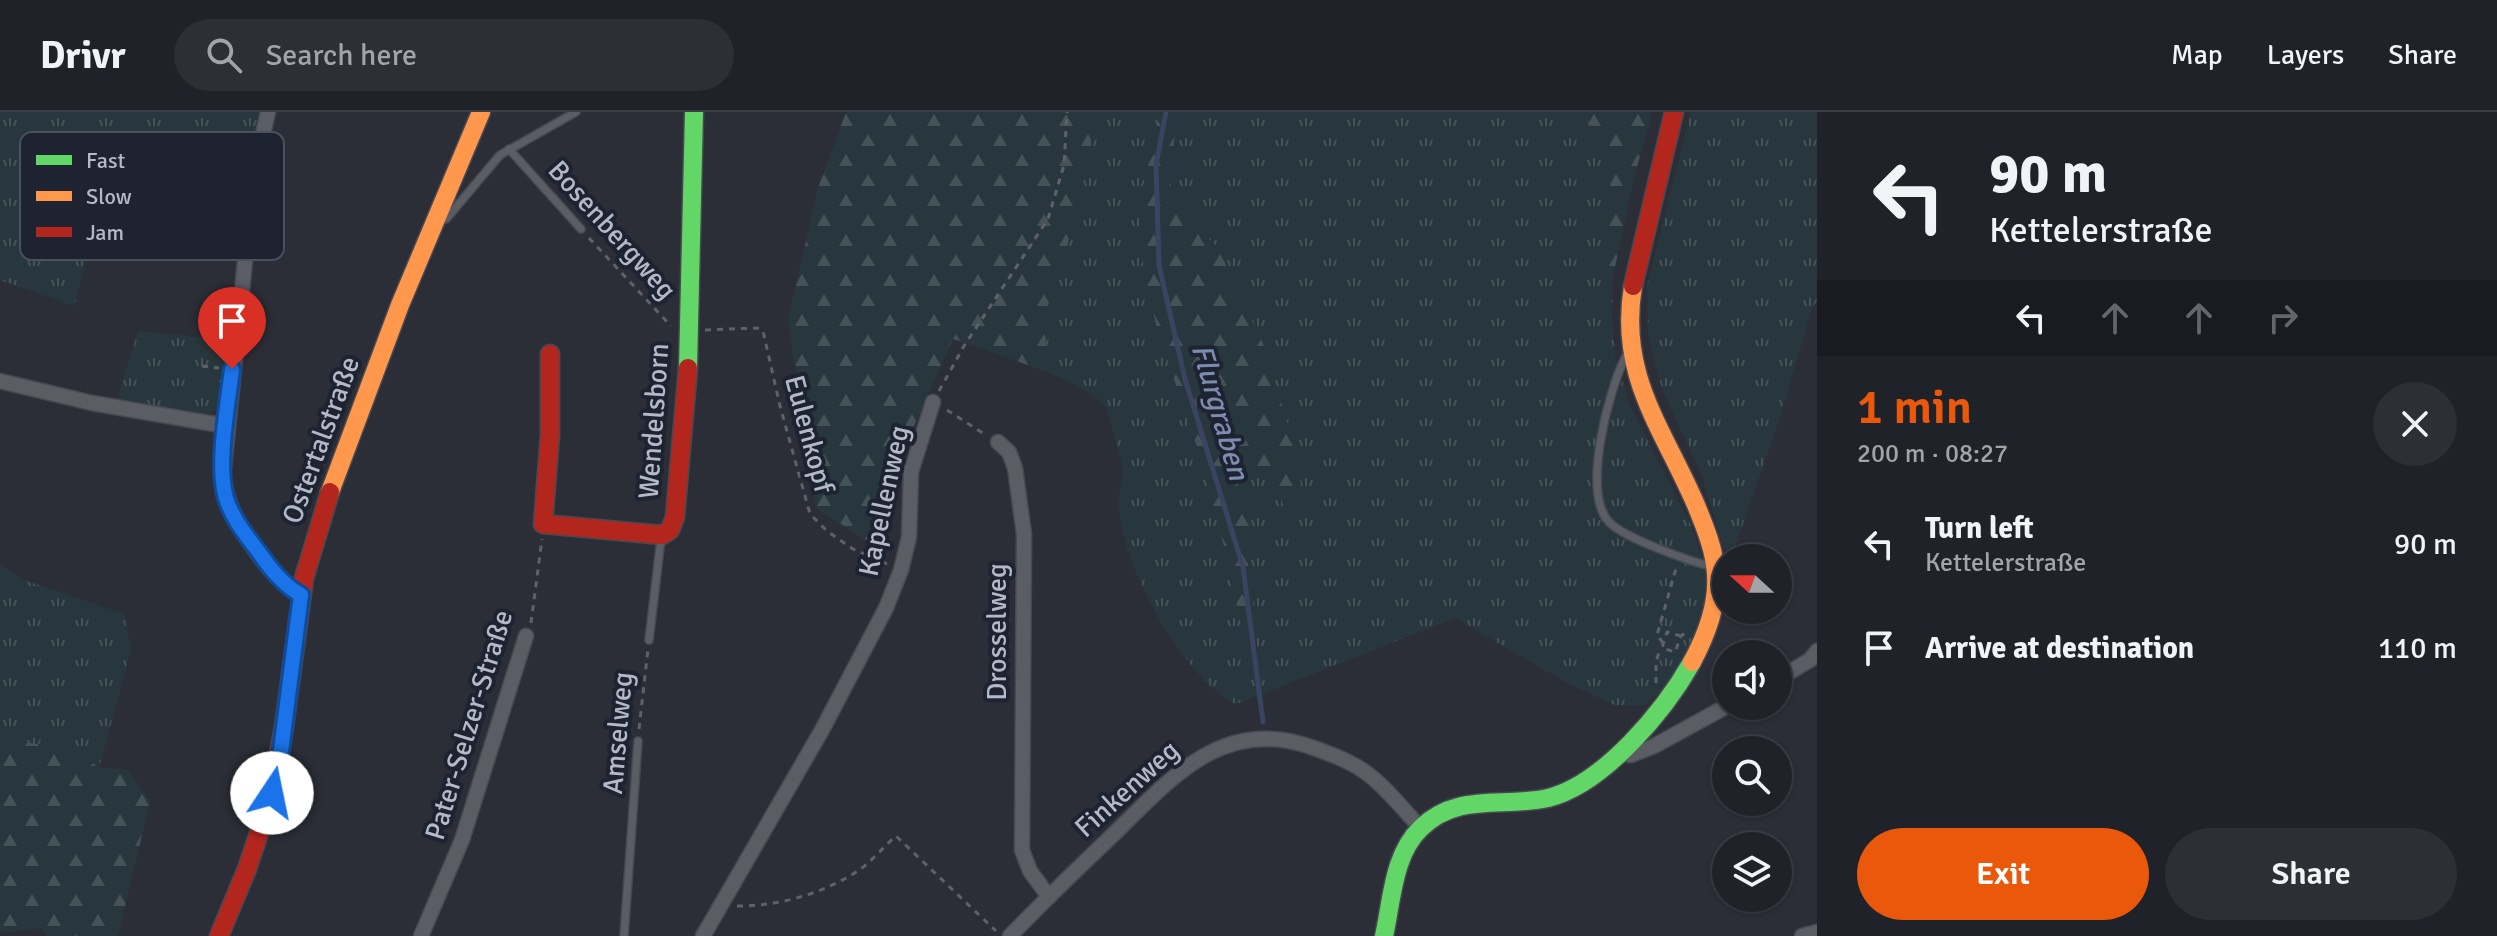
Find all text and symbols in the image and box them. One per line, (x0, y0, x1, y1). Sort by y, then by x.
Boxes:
search box (174, 19, 734, 91)
text: Drivr (40, 32, 126, 79)
icon: search (202, 33, 246, 77)
text: Search here (266, 37, 417, 74)
text: Map (2171, 38, 2223, 72)
text: Layers (2267, 38, 2344, 72)
text: Share (2388, 38, 2457, 72)
legend (20, 132, 284, 260)
text: 90 m (1989, 139, 2107, 208)
icon: left (1857, 144, 1961, 248)
text: Fast (86, 147, 126, 174)
street label: Bosenbergweg (541, 153, 683, 307)
text: Slow (86, 183, 132, 210)
text: Kettelerstraße (1989, 208, 2212, 253)
text: Jam (86, 219, 124, 246)
pin (198, 287, 266, 369)
icon: left (2009, 296, 2053, 340)
icon: ahead (2093, 296, 2137, 340)
icon: ahead (2177, 296, 2221, 340)
icon: right (2261, 296, 2305, 340)
icon: arrive (210, 299, 254, 343)
water label: Flurgraben (1183, 339, 1258, 486)
street label: Wendelsborn (632, 342, 676, 500)
street label: Ostertalstraße (275, 352, 367, 528)
street label: Eulenkopf (777, 371, 841, 498)
text: 1 min (1857, 378, 1972, 437)
button: close (2373, 382, 2457, 466)
street label: Kapellenweg (851, 423, 917, 579)
text: 200 m · 08:27 (1857, 438, 2008, 470)
text: Turn left (1925, 510, 2034, 547)
icon: left (1857, 522, 1901, 566)
text: 90 m (2394, 526, 2457, 563)
north arrow (1712, 544, 1792, 624)
map controls (1712, 544, 1792, 912)
text: Kettelerstraße (1925, 547, 2086, 579)
street label: Drosselweg (980, 563, 1014, 701)
street label: Pater-Selzer-Straße (418, 606, 520, 844)
icon: arrive (1857, 626, 1901, 670)
text: Arrive at destination (1925, 630, 2194, 667)
text: 110 m (2378, 630, 2457, 667)
button: sound (1712, 640, 1792, 720)
street label: Amselweg (596, 671, 640, 795)
street label: Finkenweg (1068, 733, 1186, 845)
button: search (1712, 736, 1792, 816)
position arrow (230, 751, 314, 835)
button: Exit (1857, 828, 2149, 920)
button: Share (2165, 828, 2457, 920)
button: layers (1712, 832, 1792, 912)

